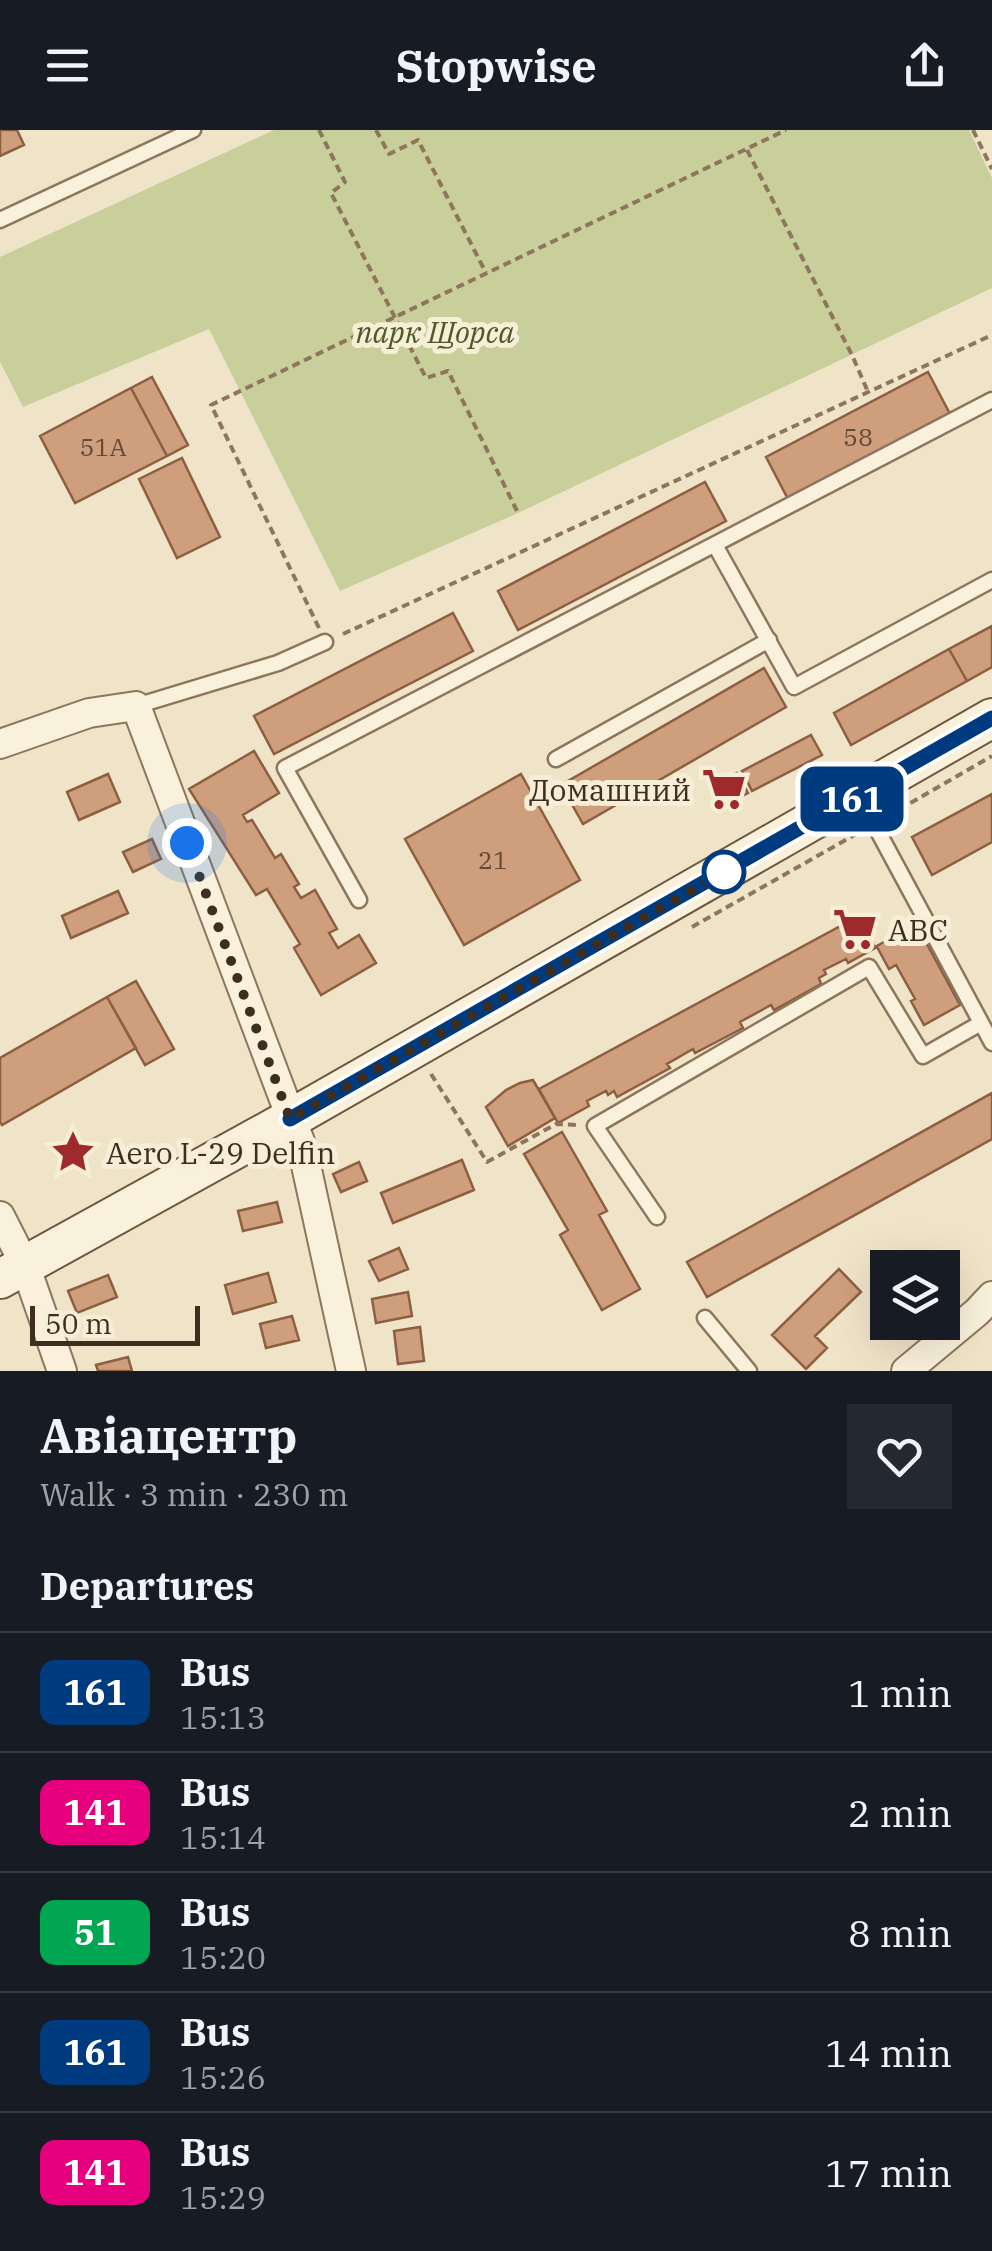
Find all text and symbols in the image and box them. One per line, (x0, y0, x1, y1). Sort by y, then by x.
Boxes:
text: Stopwise (395, 36, 597, 94)
icon: menu (40, 38, 95, 93)
icon: share (897, 38, 952, 93)
park label: парк Щорса (355, 312, 515, 351)
house number: 58 (843, 420, 873, 453)
house number: 51А (79, 430, 127, 463)
supermarket icon: Домашний (700, 765, 748, 813)
line badge: 161 (794, 766, 910, 832)
place label: Домашний (529, 770, 691, 809)
text: 161 (820, 776, 884, 822)
your location (162, 818, 212, 868)
house number: 21 (478, 843, 508, 876)
unlabelled marker (703, 851, 745, 893)
supermarket icon: ABC (831, 905, 879, 953)
place label: ABC (888, 910, 948, 949)
place icon: Aero L-29 Delfin (49, 1128, 97, 1176)
place label: Aero L-29 Delfin (106, 1133, 335, 1172)
map controls (870, 1250, 960, 1340)
button: layers (870, 1250, 960, 1340)
scale bar (30, 1301, 200, 1346)
text: 50 m (45, 1305, 112, 1342)
text: Авіацентр (40, 1404, 297, 1466)
button: heart (847, 1404, 952, 1509)
text: Walk · 3 min · 230 m (40, 1473, 348, 1515)
text: Departures (40, 1561, 254, 1610)
text: Bus (180, 1647, 250, 1696)
text: 1 min (848, 1668, 952, 1717)
text: 161 (63, 1669, 127, 1715)
text: 15:13 (180, 1696, 266, 1738)
text: Bus (180, 1767, 250, 1816)
text: 2 min (848, 1788, 952, 1837)
text: 141 (63, 1789, 127, 1835)
text: 15:14 (180, 1816, 266, 1858)
text: Bus (180, 1887, 250, 1936)
text: 8 min (848, 1908, 952, 1957)
text: 51 (74, 1909, 116, 1955)
text: 15:20 (180, 1936, 266, 1978)
text: Bus (180, 2007, 250, 2056)
text: 14 min (825, 2028, 952, 2077)
text: 161 (63, 2029, 127, 2075)
text: 15:26 (180, 2056, 266, 2098)
text: Bus (180, 2127, 250, 2176)
text: 17 min (825, 2148, 952, 2197)
text: 141 (63, 2149, 127, 2195)
text: 15:29 (180, 2176, 266, 2218)

